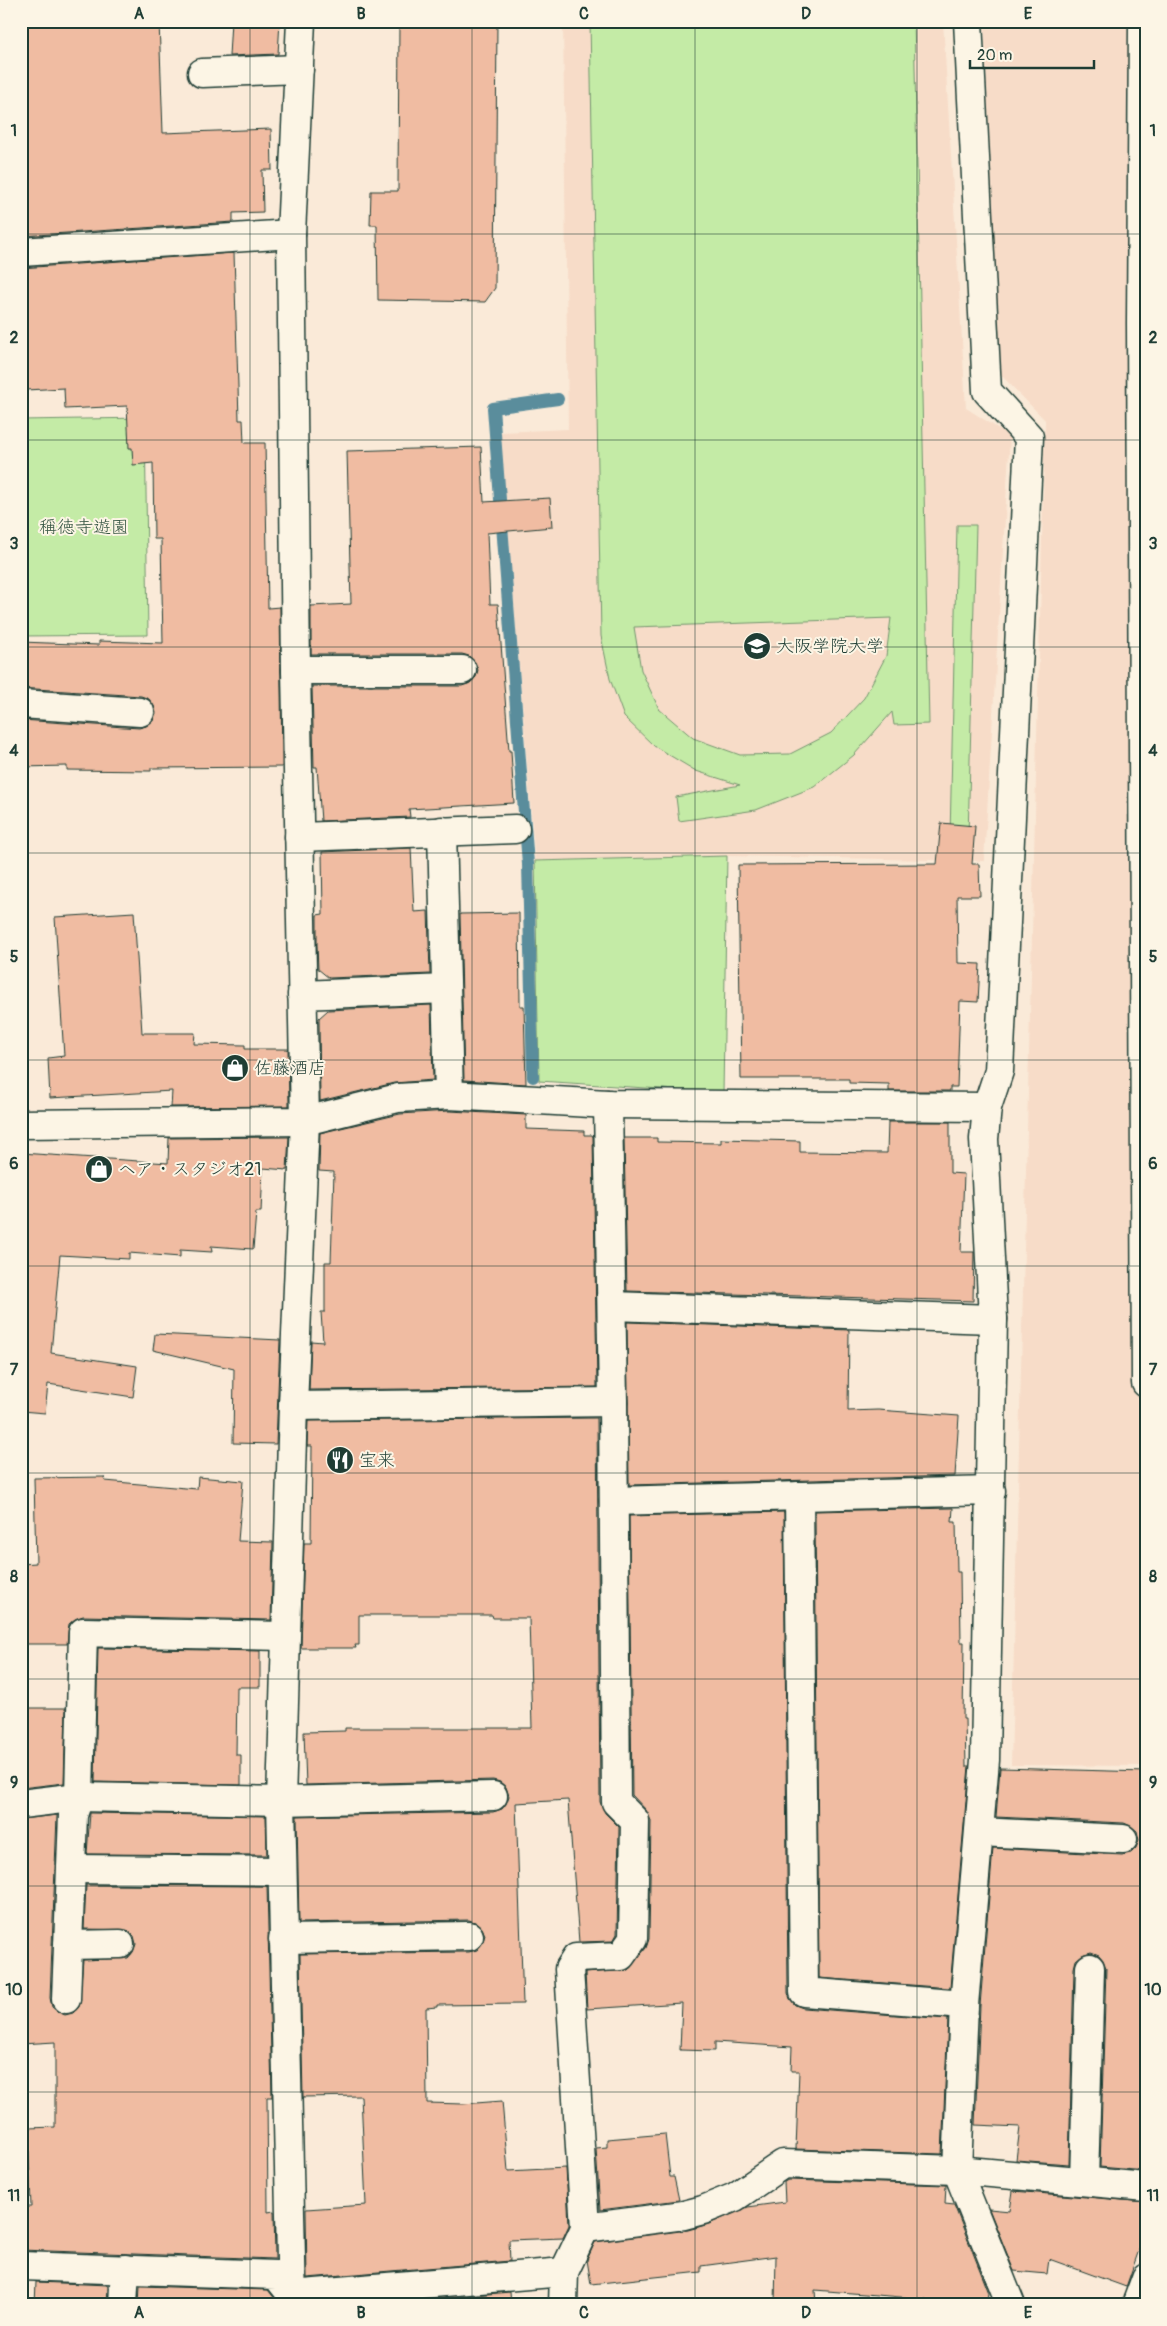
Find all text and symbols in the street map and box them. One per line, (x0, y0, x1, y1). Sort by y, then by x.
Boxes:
text: A (134, 4, 145, 24)
text: B (356, 4, 366, 24)
text: C (579, 4, 589, 24)
text: D (801, 4, 811, 24)
text: E (1024, 4, 1033, 24)
scale bar (970, 38, 1093, 70)
text: 20 m (977, 46, 1012, 65)
text: 1 (11, 121, 17, 141)
text: 1 (1150, 121, 1156, 141)
text: 2 (10, 328, 19, 348)
text: 2 (1149, 328, 1158, 348)
park label: 稱徳寺遊園 (39, 516, 129, 539)
text: 3 (10, 534, 19, 554)
text: 3 (1149, 534, 1158, 554)
school or university icon: 大阪学院大学 (742, 631, 772, 661)
place label: 大阪学院大学 (776, 635, 884, 658)
text: 4 (9, 741, 19, 761)
text: 4 (1148, 741, 1158, 761)
text: 5 (10, 947, 19, 967)
text: 5 (1149, 947, 1158, 967)
shop icon: 佐藤酒店 (220, 1053, 250, 1083)
place label: 佐藤酒店 (254, 1057, 326, 1080)
text: 6 (9, 1154, 19, 1174)
shop icon: ヘア・スタジオ21 (84, 1154, 114, 1184)
text: 6 (1148, 1154, 1158, 1174)
place label: ヘア・スタジオ21 (118, 1158, 261, 1181)
text: 7 (10, 1360, 19, 1380)
text: 7 (1149, 1360, 1158, 1380)
restaurant icon: 宝来 (325, 1445, 355, 1475)
place label: 宝来 (359, 1449, 395, 1472)
text: 8 (10, 1567, 18, 1587)
text: 8 (1149, 1567, 1157, 1587)
text: 9 (10, 1773, 18, 1793)
text: 9 (1149, 1773, 1157, 1793)
text: 10 (5, 1980, 23, 2000)
text: 10 (1144, 1980, 1162, 2000)
text: 11 (8, 2186, 20, 2206)
text: 11 (1147, 2186, 1159, 2206)
text: A (134, 2303, 145, 2323)
text: B (356, 2303, 366, 2323)
text: C (579, 2303, 589, 2323)
text: D (801, 2303, 811, 2323)
text: E (1024, 2303, 1033, 2323)

